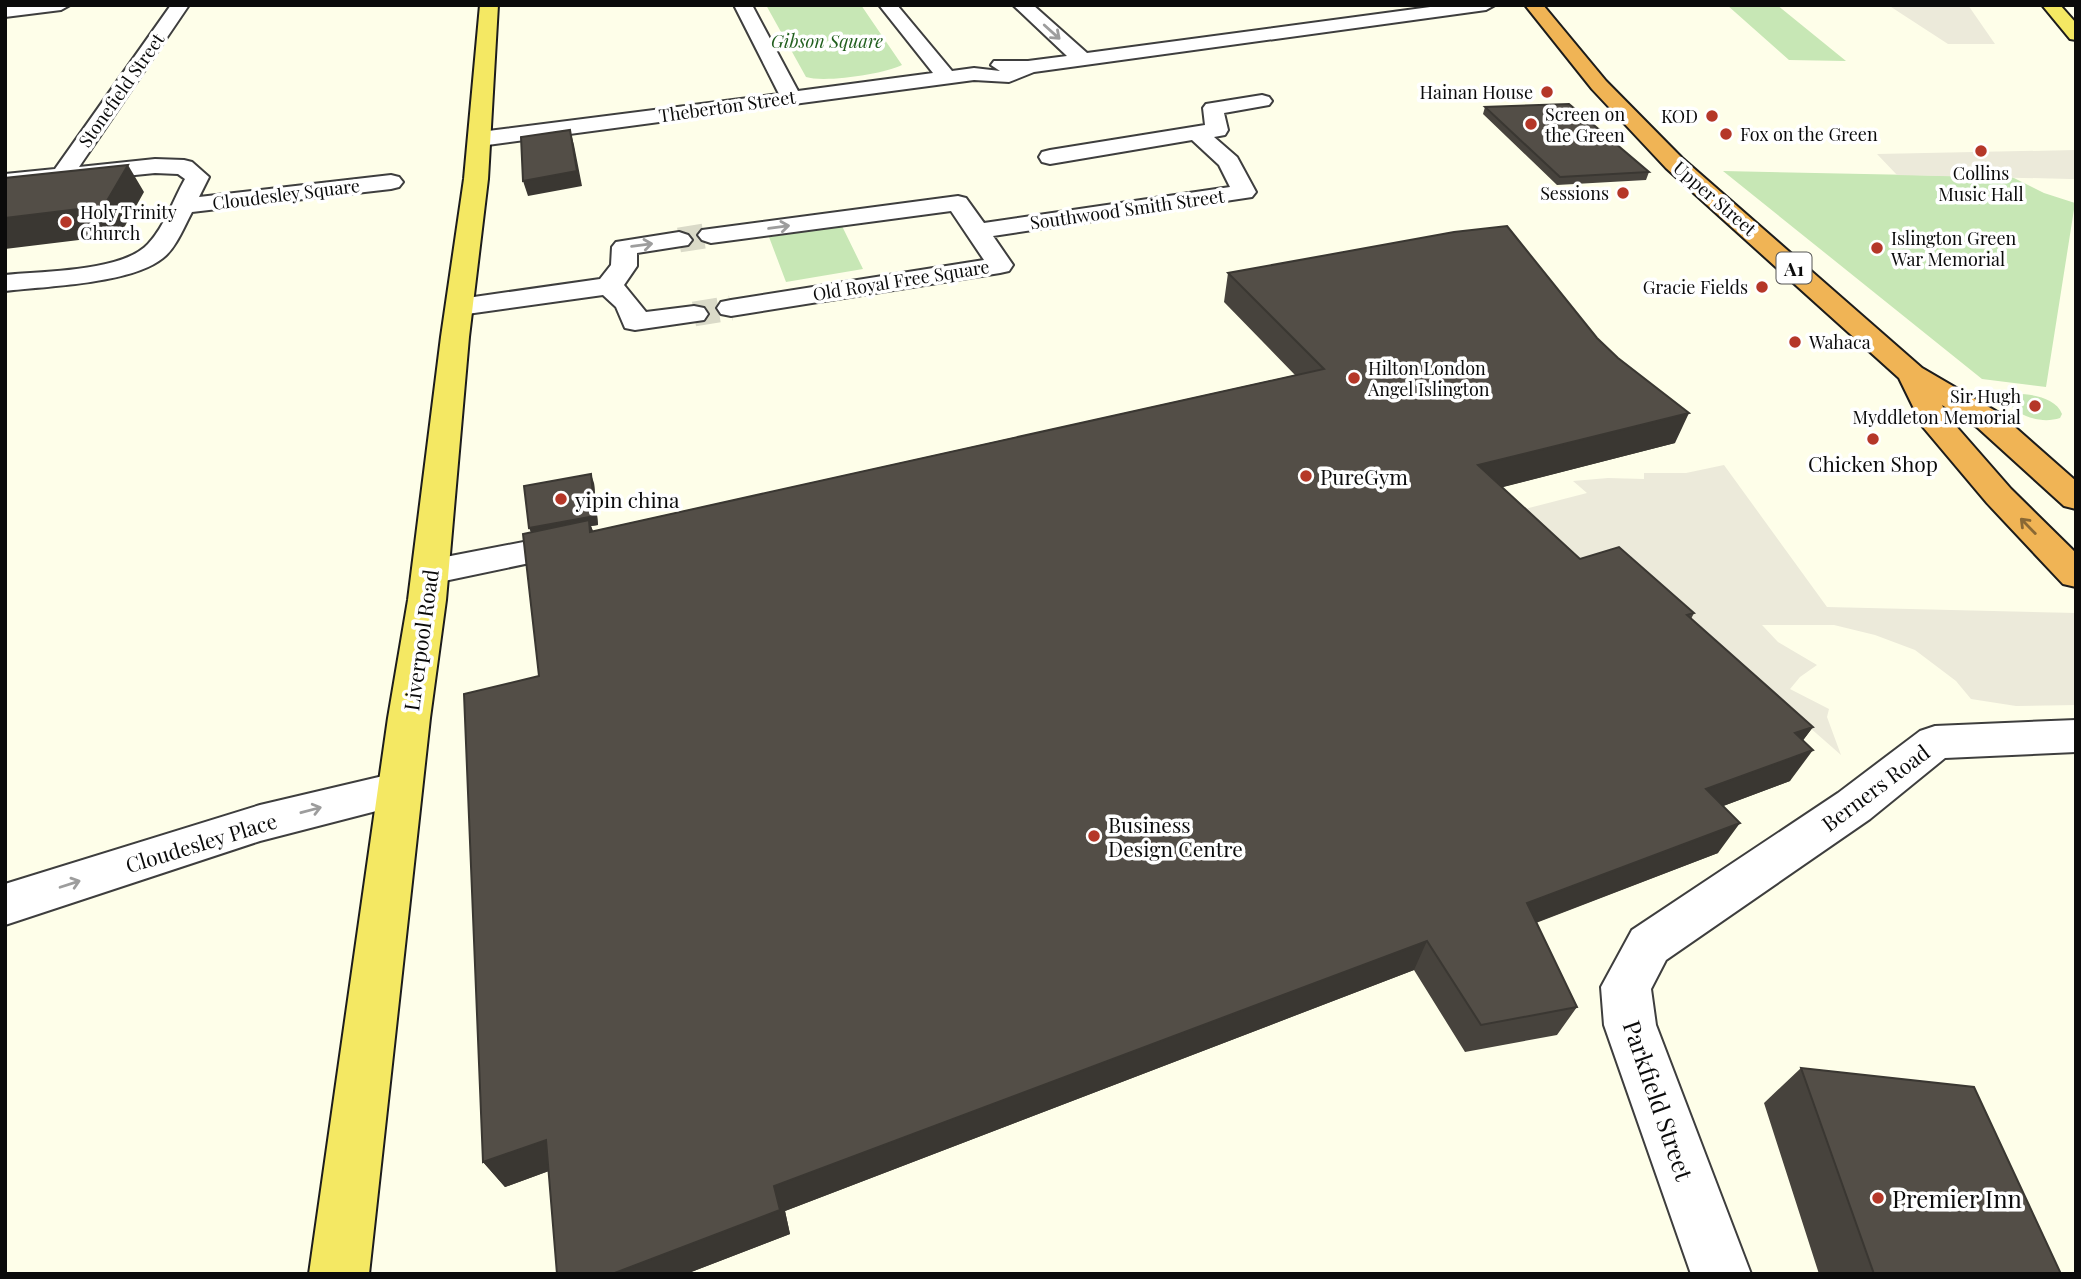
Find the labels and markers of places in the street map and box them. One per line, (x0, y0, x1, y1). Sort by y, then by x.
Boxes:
place label: Hainan House (1420, 80, 1533, 104)
marker: Hainan House (1539, 84, 1555, 100)
place label: Screen on the Green (1545, 102, 1625, 147)
place label: KOD (1661, 104, 1698, 128)
marker: KOD (1704, 108, 1720, 124)
marker: Screen on the Green (1523, 116, 1539, 132)
place label: Fox on the Green (1740, 122, 1878, 146)
marker: Fox on the Green (1718, 126, 1734, 142)
marker: Collins Music Hall (1973, 143, 1989, 159)
place label: Collins Music Hall (1938, 161, 2024, 206)
place label: Sessions (1540, 181, 1609, 205)
marker: Sessions (1615, 185, 1631, 201)
place label: Holy Trinity Church (80, 200, 177, 245)
marker: Holy Trinity Church (58, 214, 74, 230)
place label: Islington Green War Memorial (1890, 226, 2017, 271)
marker: Islington Green War Memorial (1869, 240, 1885, 256)
place label: Gracie Fields (1643, 275, 1748, 299)
marker: Gracie Fields (1754, 279, 1770, 295)
place label: Wahaca (1808, 330, 1871, 354)
marker: Wahaca (1787, 334, 1803, 350)
place label: Hilton London Angel Islington (1367, 356, 1490, 401)
marker: Hilton London Angel Islington (1346, 370, 1362, 386)
place label: Sir Hugh Myddleton Memorial (1853, 384, 2021, 429)
marker: Sir Hugh Myddleton Memorial (2027, 398, 2043, 414)
marker: Chicken Shop (1865, 431, 1881, 447)
place label: Chicken Shop (1808, 449, 1938, 477)
place label: PureGym (1320, 462, 1408, 490)
marker: PureGym (1298, 468, 1314, 484)
place label: yipin china (574, 485, 680, 513)
marker: yipin china (553, 491, 569, 507)
place label: Business Design Centre (1108, 810, 1243, 862)
marker: Business Design Centre (1086, 828, 1102, 844)
place label: Premier Inn (1892, 1182, 2022, 1214)
marker: Premier Inn (1870, 1190, 1886, 1206)

